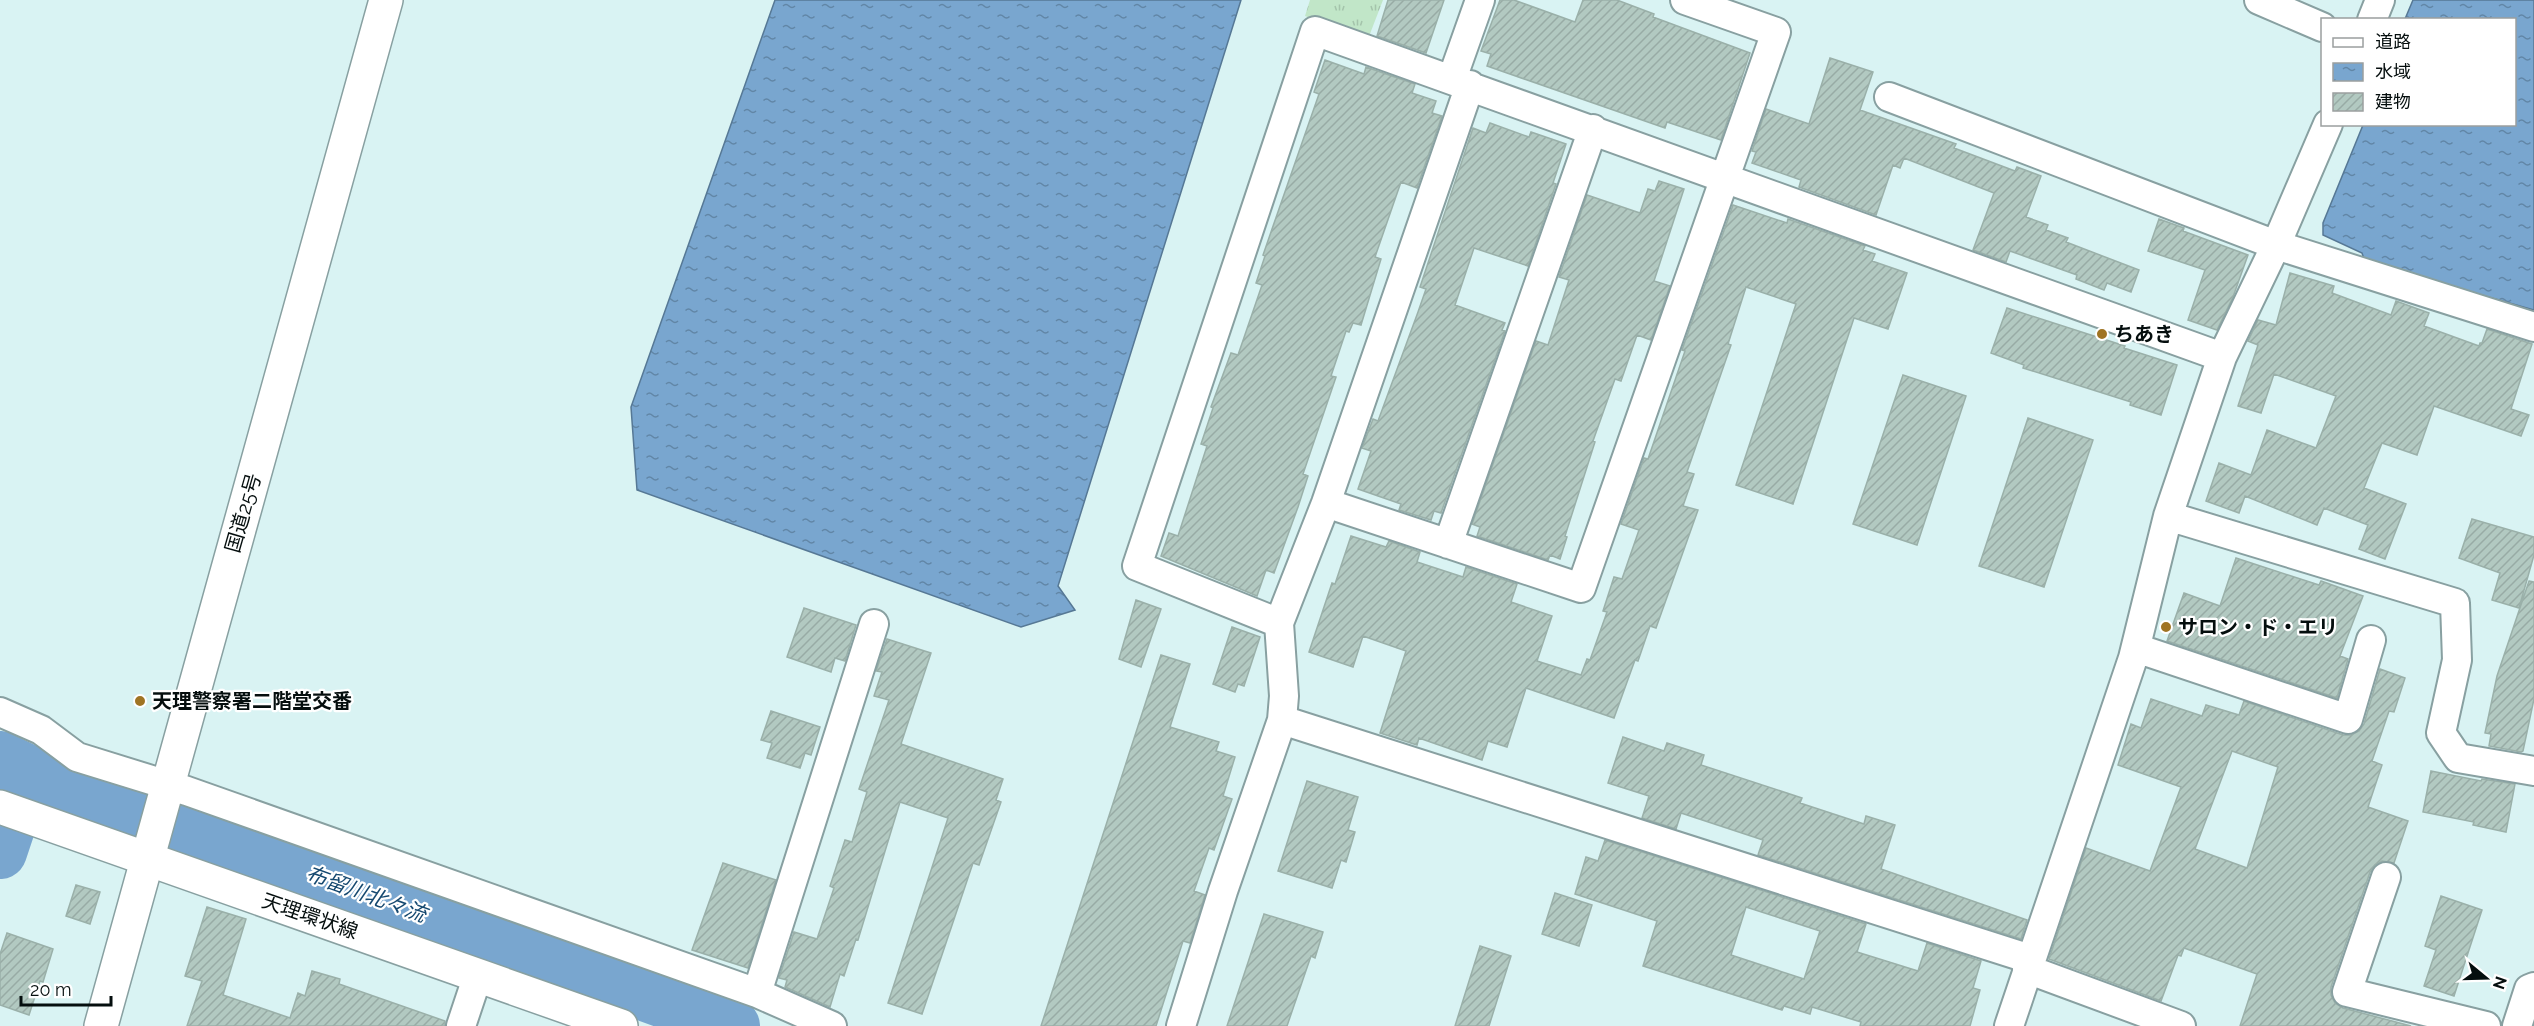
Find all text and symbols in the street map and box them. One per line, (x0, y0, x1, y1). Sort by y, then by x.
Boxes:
legend (2321, 18, 2516, 126)
text: 道路 (2375, 31, 2411, 52)
text: 水域 (2375, 61, 2411, 82)
text: 建物 (2375, 91, 2411, 112)
place label: ちあき (2114, 322, 2174, 346)
marker: ちあき (2095, 327, 2109, 341)
street label: 国道25号 (220, 471, 266, 555)
place label: サロン・ド・エリ (2178, 615, 2338, 639)
marker: サロン・ド・エリ (2159, 620, 2173, 634)
place label: 天理警察署二階堂交番 (152, 689, 352, 713)
marker: 天理警察署二階堂交番 (133, 694, 147, 708)
water label: 布留川北々流 (303, 860, 432, 928)
street label: 天理環状線 (259, 888, 361, 944)
north arrow (2456, 948, 2516, 1008)
scale bar (21, 969, 111, 1007)
text: N (2489, 974, 2511, 992)
text: 20 m (30, 979, 72, 1000)

